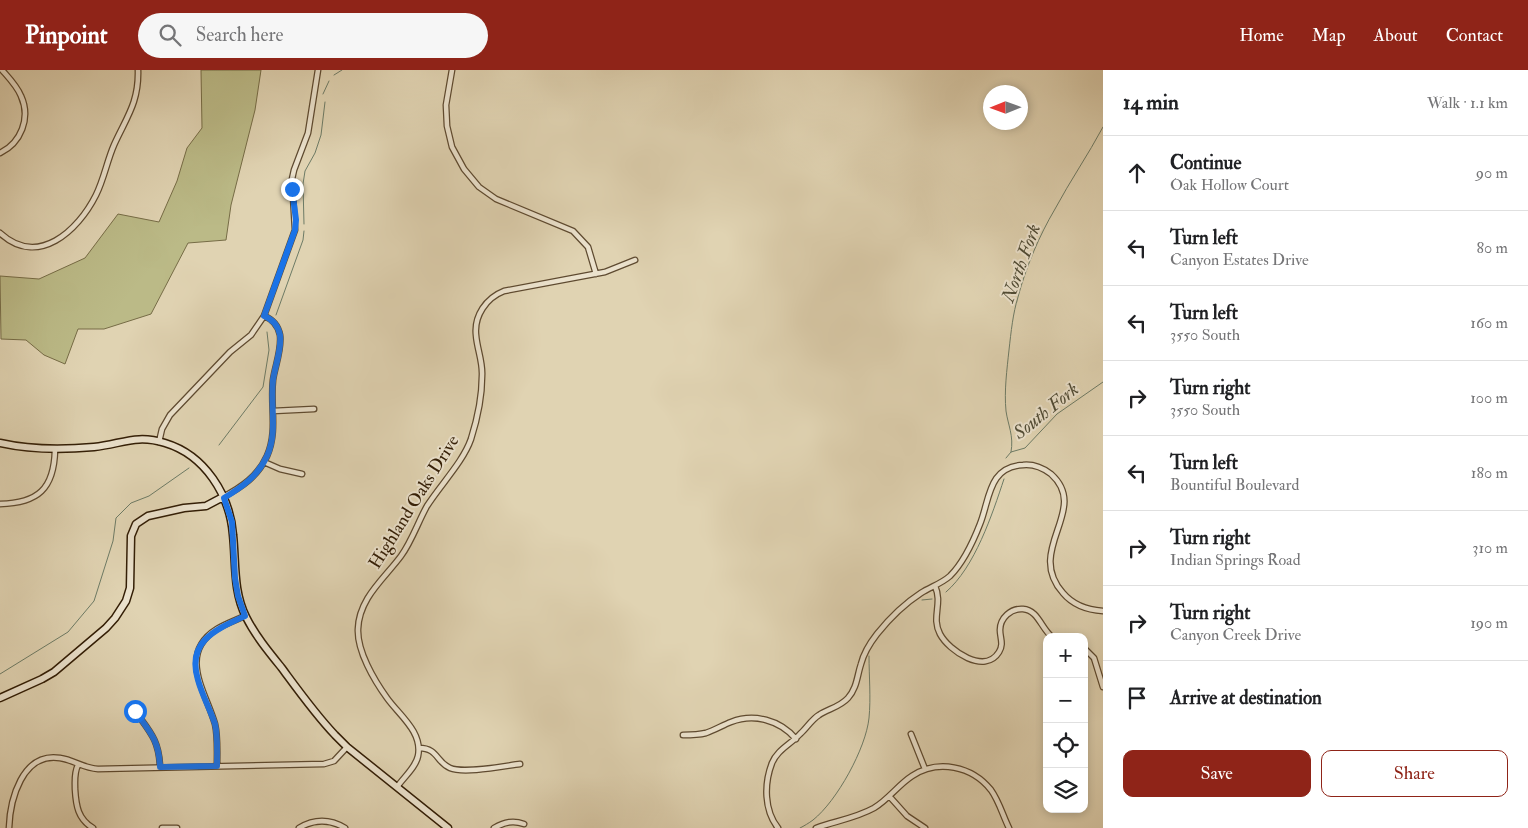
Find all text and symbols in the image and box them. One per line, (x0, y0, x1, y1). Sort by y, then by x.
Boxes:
search box (138, 13, 488, 58)
text: Pinpoint (25, 20, 108, 51)
icon: search (156, 21, 184, 49)
text: Search here (196, 23, 283, 47)
text: Home (1239, 24, 1284, 47)
text: Map (1312, 24, 1346, 47)
text: About (1374, 24, 1418, 47)
text: Contact (1446, 24, 1503, 47)
north arrow (983, 85, 1028, 130)
text: 14 min (1123, 89, 1179, 116)
text: Walk · 1.1 km (1427, 93, 1508, 113)
text: Continue (1170, 151, 1241, 175)
icon: ahead (1123, 159, 1151, 187)
text: 90 m (1476, 163, 1508, 183)
text: Oak Hollow Court (1170, 175, 1289, 195)
route end (281, 178, 304, 201)
water label: North Fork (996, 221, 1046, 306)
text: Turn left (1170, 226, 1238, 250)
icon: left (1123, 234, 1151, 262)
text: 80 m (1477, 238, 1508, 258)
text: Canyon Estates Drive (1170, 250, 1309, 270)
text: Turn left (1170, 301, 1238, 325)
icon: left (1123, 309, 1151, 337)
text: 160 m (1470, 313, 1508, 333)
text: 3550 South (1170, 325, 1240, 345)
text: Turn right (1170, 376, 1250, 400)
water label: South Fork (1007, 377, 1084, 445)
icon: right (1123, 384, 1151, 412)
text: 100 m (1470, 388, 1508, 408)
text: 3550 South (1170, 400, 1240, 420)
street label: Highland Oaks Drive (364, 430, 465, 573)
text: Turn left (1170, 451, 1238, 475)
icon: left (1123, 459, 1151, 487)
text: 180 m (1471, 463, 1508, 483)
text: Bountiful Boulevard (1170, 475, 1299, 495)
text: Turn right (1170, 526, 1250, 550)
icon: right (1123, 534, 1151, 562)
text: 310 m (1472, 538, 1508, 558)
text: Indian Springs Road (1170, 550, 1301, 570)
text: Turn right (1170, 601, 1250, 625)
icon: right (1123, 609, 1151, 637)
text: 190 m (1470, 613, 1508, 633)
text: Canyon Creek Drive (1170, 625, 1301, 645)
map controls (1043, 633, 1088, 813)
button: + (1043, 633, 1088, 678)
button: − (1043, 678, 1088, 723)
icon: arrive (1123, 684, 1151, 712)
text: Arrive at destination (1170, 686, 1322, 710)
route start (124, 700, 147, 723)
button: locate (1043, 723, 1088, 768)
button: Save (1123, 750, 1311, 797)
button: Share (1321, 750, 1508, 797)
button: layers (1043, 768, 1088, 813)

